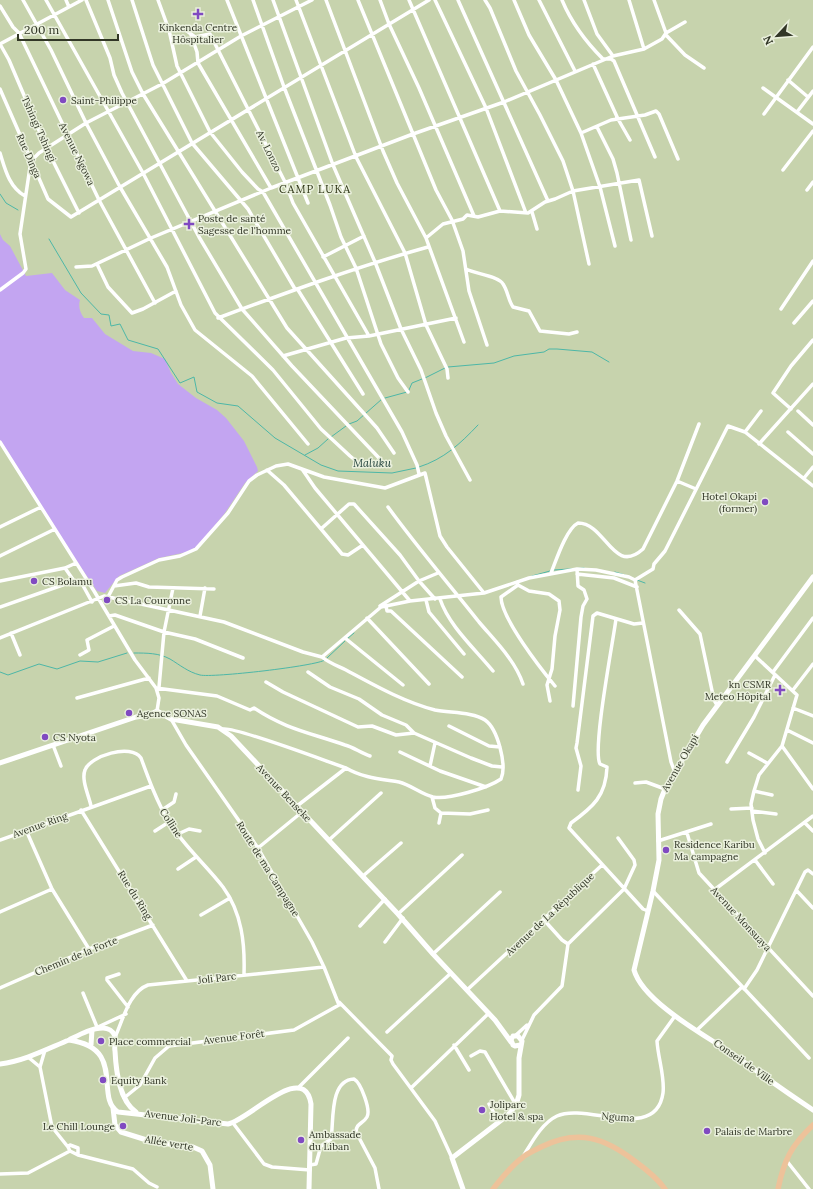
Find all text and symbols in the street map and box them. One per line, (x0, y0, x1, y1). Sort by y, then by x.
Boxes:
marker: Kinkenda Centre Hôspitalier (192, 8, 204, 20)
scale bar (18, 16, 118, 42)
north arrow (757, 16, 797, 56)
place label: Kinkenda Centre Hôspitalier (159, 21, 238, 46)
text: 200 m (24, 22, 60, 37)
text: N (760, 33, 776, 47)
street label: Tshingi Tshingi (19, 94, 59, 164)
place label: Saint-Philippe (71, 94, 137, 107)
marker: Saint-Philippe (58, 95, 68, 105)
street label: Avenue Ngowa (56, 119, 98, 188)
street label: Av. Lonzo (253, 127, 285, 174)
street label: Rue Dinga (13, 132, 45, 180)
district label: CAMP LUKA (279, 182, 351, 196)
place label: Poste de santé Sagesse de l'homme (198, 212, 292, 237)
marker: Poste de santé Sagesse de l'homme (183, 218, 195, 230)
water label: Maluku (353, 456, 391, 470)
place label: Hotel Okapi (former) (702, 490, 757, 515)
marker: Hotel Okapi (former) (760, 497, 770, 507)
place label: CS Bolamu (42, 575, 92, 588)
marker: CS Bolamu (29, 576, 39, 586)
place label: CS La Couronne (115, 594, 191, 607)
marker: CS La Couronne (102, 595, 112, 605)
place label: kn CSMR Meteo Hôpital (705, 678, 772, 703)
marker: kn CSMR Meteo Hôpital (774, 684, 786, 696)
place label: Agence SONAS (136, 707, 207, 720)
marker: Agence SONAS (124, 708, 134, 718)
place label: CS Nyota (53, 731, 96, 744)
marker: CS Nyota (40, 732, 50, 742)
street label: Avenue Okapi (658, 732, 702, 795)
street label: Avenue Benseke (253, 760, 315, 825)
street label: Colline (157, 806, 186, 841)
street label: Avenue Ring (10, 809, 70, 841)
street label: Route de ma Campagne (233, 819, 303, 920)
place label: Residence Karibu Ma campagne (674, 838, 755, 863)
marker: Residence Karibu Ma campagne (661, 845, 671, 855)
street label: Rue du Ring (115, 868, 155, 922)
street label: Avenue de La République (502, 869, 597, 959)
street label: Avenue Monsuaya (707, 883, 774, 954)
street label: Chemin de la Forte (33, 933, 120, 979)
street label: Joli Parc (196, 969, 237, 987)
street label: Avenue Forêt (202, 1027, 265, 1047)
place label: Place commercial (109, 1035, 191, 1048)
marker: Place commercial (96, 1036, 106, 1046)
street label: Conseil de Ville (711, 1036, 777, 1088)
place label: Equity Bank (111, 1074, 167, 1087)
marker: Equity Bank (98, 1075, 108, 1085)
place label: Joliparc Hotel & spa (489, 1098, 543, 1123)
marker: Joliparc Hotel & spa (477, 1105, 487, 1115)
street label: Avenue Joli-Parc (143, 1107, 222, 1129)
street label: Nguma (601, 1109, 635, 1125)
place label: Le Chill Lounge (43, 1120, 116, 1133)
marker: Le Chill Lounge (118, 1121, 128, 1131)
place label: Palais de Marbre (715, 1125, 793, 1138)
marker: Palais de Marbre (702, 1126, 712, 1136)
place label: Ambassade du Liban (308, 1128, 362, 1153)
street label: Allée verte (143, 1132, 195, 1154)
marker: Ambassade du Liban (296, 1135, 306, 1145)

